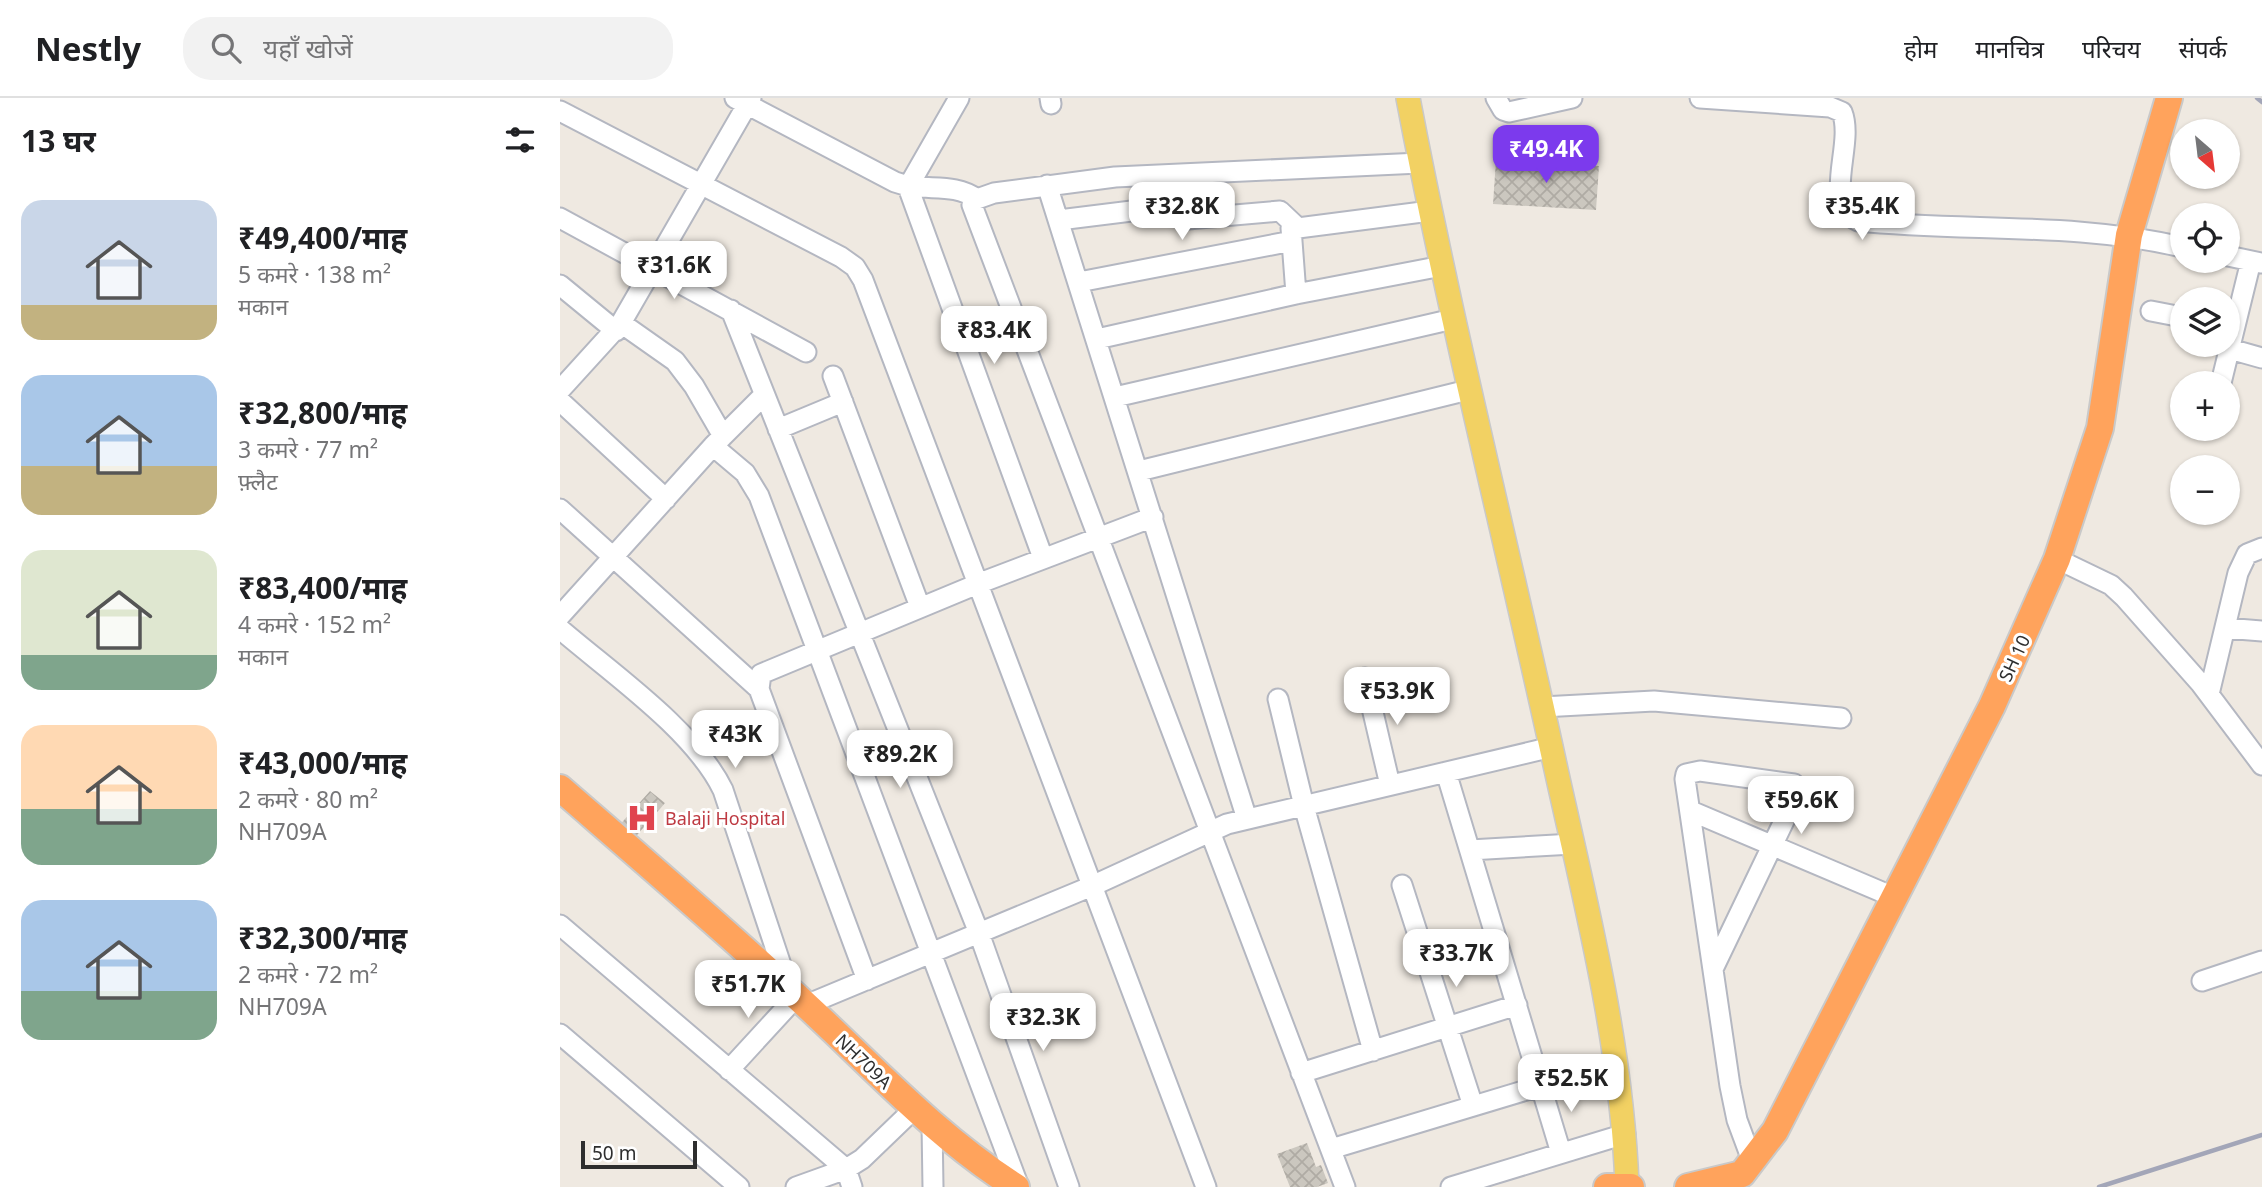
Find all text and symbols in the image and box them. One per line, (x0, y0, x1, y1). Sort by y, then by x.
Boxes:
search box (183, 17, 673, 80)
text: Nestly (35, 26, 141, 71)
icon: search (207, 29, 245, 67)
text: यहाँ खोजें (263, 30, 353, 66)
text: होम (1904, 32, 1937, 65)
text: मानचित्र (1975, 32, 2044, 65)
text: परिचय (2082, 32, 2141, 65)
text: संपर्क (2179, 32, 2227, 65)
north arrow (2170, 119, 2240, 189)
map controls (2170, 119, 2240, 525)
text: 13 घर (21, 120, 96, 161)
icon: filters (501, 121, 539, 159)
pin: ₹49.4K (1489, 126, 1603, 185)
text: ₹49.4K (1509, 132, 1583, 164)
pin: ₹32.8K (1125, 183, 1239, 242)
pin: ₹35.4K (1805, 183, 1919, 242)
text: ₹32.8K (1145, 189, 1219, 221)
text: ₹35.4K (1825, 189, 1899, 221)
button: locate (2170, 203, 2240, 273)
text: ₹49,400/माह (238, 217, 407, 258)
icon: home (77, 228, 161, 312)
pin: ₹31.6K (617, 242, 731, 301)
text: ₹31.6K (637, 248, 711, 280)
text: 5 कमरे · 138 m² (238, 258, 391, 290)
button: layers (2170, 287, 2240, 357)
text: मकान (238, 290, 288, 322)
pin: ₹83.4K (937, 306, 1051, 366)
text: ₹83.4K (957, 313, 1031, 345)
button: + (2170, 371, 2240, 441)
text: ₹32,800/माह (238, 392, 407, 433)
icon: home (77, 403, 161, 487)
text: 3 कमरे · 77 m² (238, 433, 378, 465)
button: − (2170, 455, 2240, 525)
text: फ़्लैट (238, 465, 278, 497)
text: ₹83,400/माह (238, 567, 407, 608)
icon: home (77, 578, 161, 662)
text: 4 कमरे · 152 m² (238, 608, 391, 640)
street label: SH 10 (1993, 631, 2035, 685)
text: मकान (238, 640, 288, 672)
pin: ₹53.9K (1340, 668, 1454, 727)
text: ₹53.9K (1360, 674, 1434, 706)
pin: ₹43K (694, 710, 776, 770)
text: ₹43K (708, 717, 762, 749)
pin: ₹89.2K (843, 730, 957, 790)
text: ₹89.2K (863, 737, 937, 769)
text: ₹43,000/माह (238, 742, 407, 783)
icon: home (77, 753, 161, 837)
pin: ₹59.6K (1744, 776, 1858, 836)
text: 2 कमरे · 80 m² (238, 783, 378, 815)
text: ₹59.6K (1764, 783, 1838, 815)
hospital icon: Balaji Hospital (625, 801, 659, 835)
place label: Balaji Hospital (665, 806, 785, 830)
text: NH709A (238, 815, 327, 847)
text: ₹32,300/माह (238, 917, 407, 958)
icon: home (77, 928, 161, 1012)
pin: ₹33.7K (1399, 930, 1513, 989)
text: ₹33.7K (1419, 936, 1493, 968)
text: 2 कमरे · 72 m² (238, 958, 378, 990)
pin: ₹51.7K (691, 960, 805, 1020)
text: ₹51.7K (711, 967, 785, 999)
text: NH709A (238, 990, 327, 1022)
pin: ₹32.3K (986, 993, 1100, 1053)
text: ₹32.3K (1006, 1000, 1080, 1032)
street label: NH709A (831, 1028, 898, 1094)
pin: ₹52.5K (1514, 1054, 1628, 1114)
text: ₹52.5K (1534, 1061, 1608, 1093)
scale bar (581, 1138, 696, 1170)
text: 50 m (592, 1140, 636, 1166)

